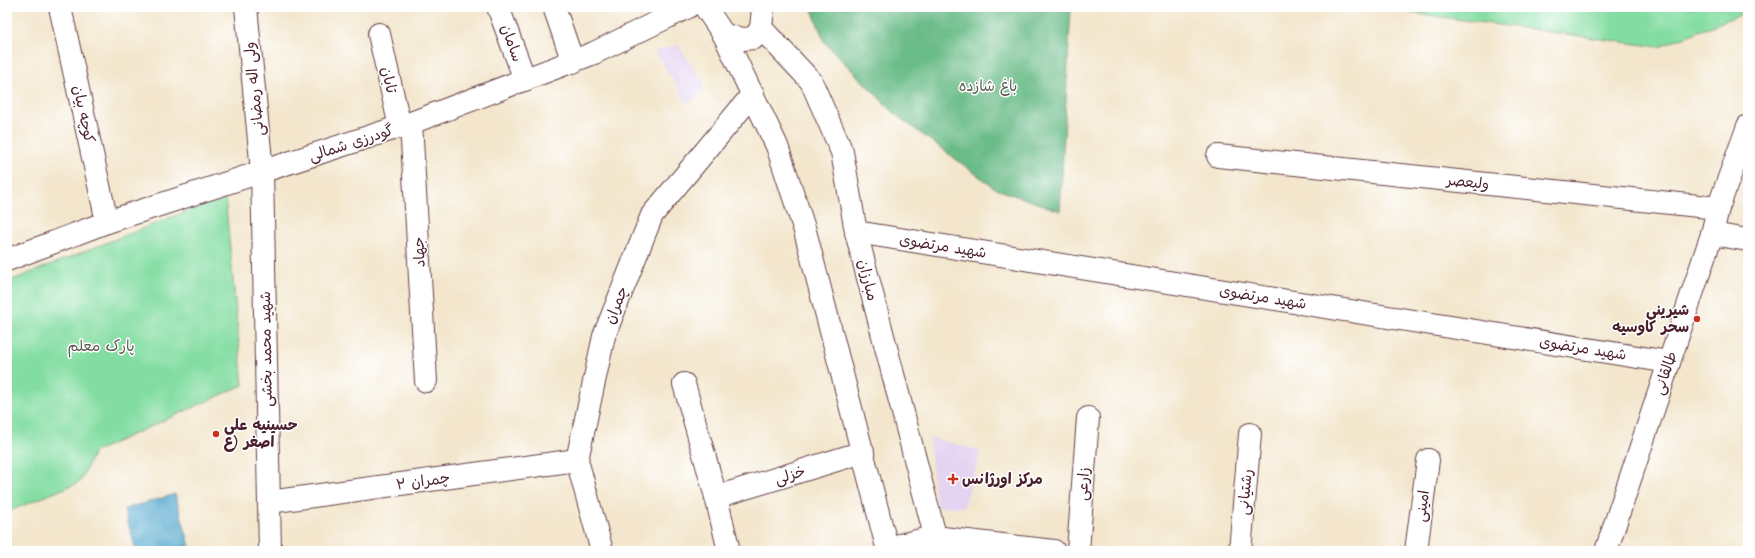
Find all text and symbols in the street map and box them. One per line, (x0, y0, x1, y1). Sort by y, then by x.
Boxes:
street label: سامان (497, 22, 527, 64)
street label: ولی اله رمضانی (240, 41, 269, 137)
street label: تابان (377, 65, 401, 96)
park label: باغ شازده (959, 77, 1017, 96)
street label: کوچه بیان (68, 84, 99, 145)
street label: گودرزی شمالی (306, 121, 396, 166)
street label: ولیعصر (1444, 171, 1490, 193)
street label: شهید مرتضوی (898, 230, 988, 262)
street label: جهاد (409, 236, 429, 268)
street label: مبارزان (854, 257, 882, 303)
street label: شهید مرتضوی (1218, 281, 1308, 313)
street label: چمران (600, 283, 633, 327)
street label: شهید محمد بخشی (256, 291, 277, 407)
place label: شیرینی سحر کاوسیه (1612, 301, 1689, 336)
marker: شیرینی سحر کاوسیه (1692, 314, 1702, 324)
street label: شهید مرتضوی (1538, 332, 1628, 364)
park label: پارک معلم (67, 337, 135, 358)
street label: طالقانی (1649, 349, 1682, 397)
place label: حسینیه علی اصغر (ع (224, 416, 298, 452)
marker: حسینیه علی اصغر (ع (211, 429, 221, 439)
street label: خزلی (772, 462, 808, 489)
street label: زارعی (1073, 467, 1094, 501)
street label: چمران ۲ (395, 468, 451, 495)
street label: رشتیانی (1234, 468, 1257, 516)
place label: مرکز اورژانس (962, 470, 1043, 488)
marker: مرکز اورژانس (947, 473, 959, 485)
street label: امینی (1411, 489, 1434, 523)

